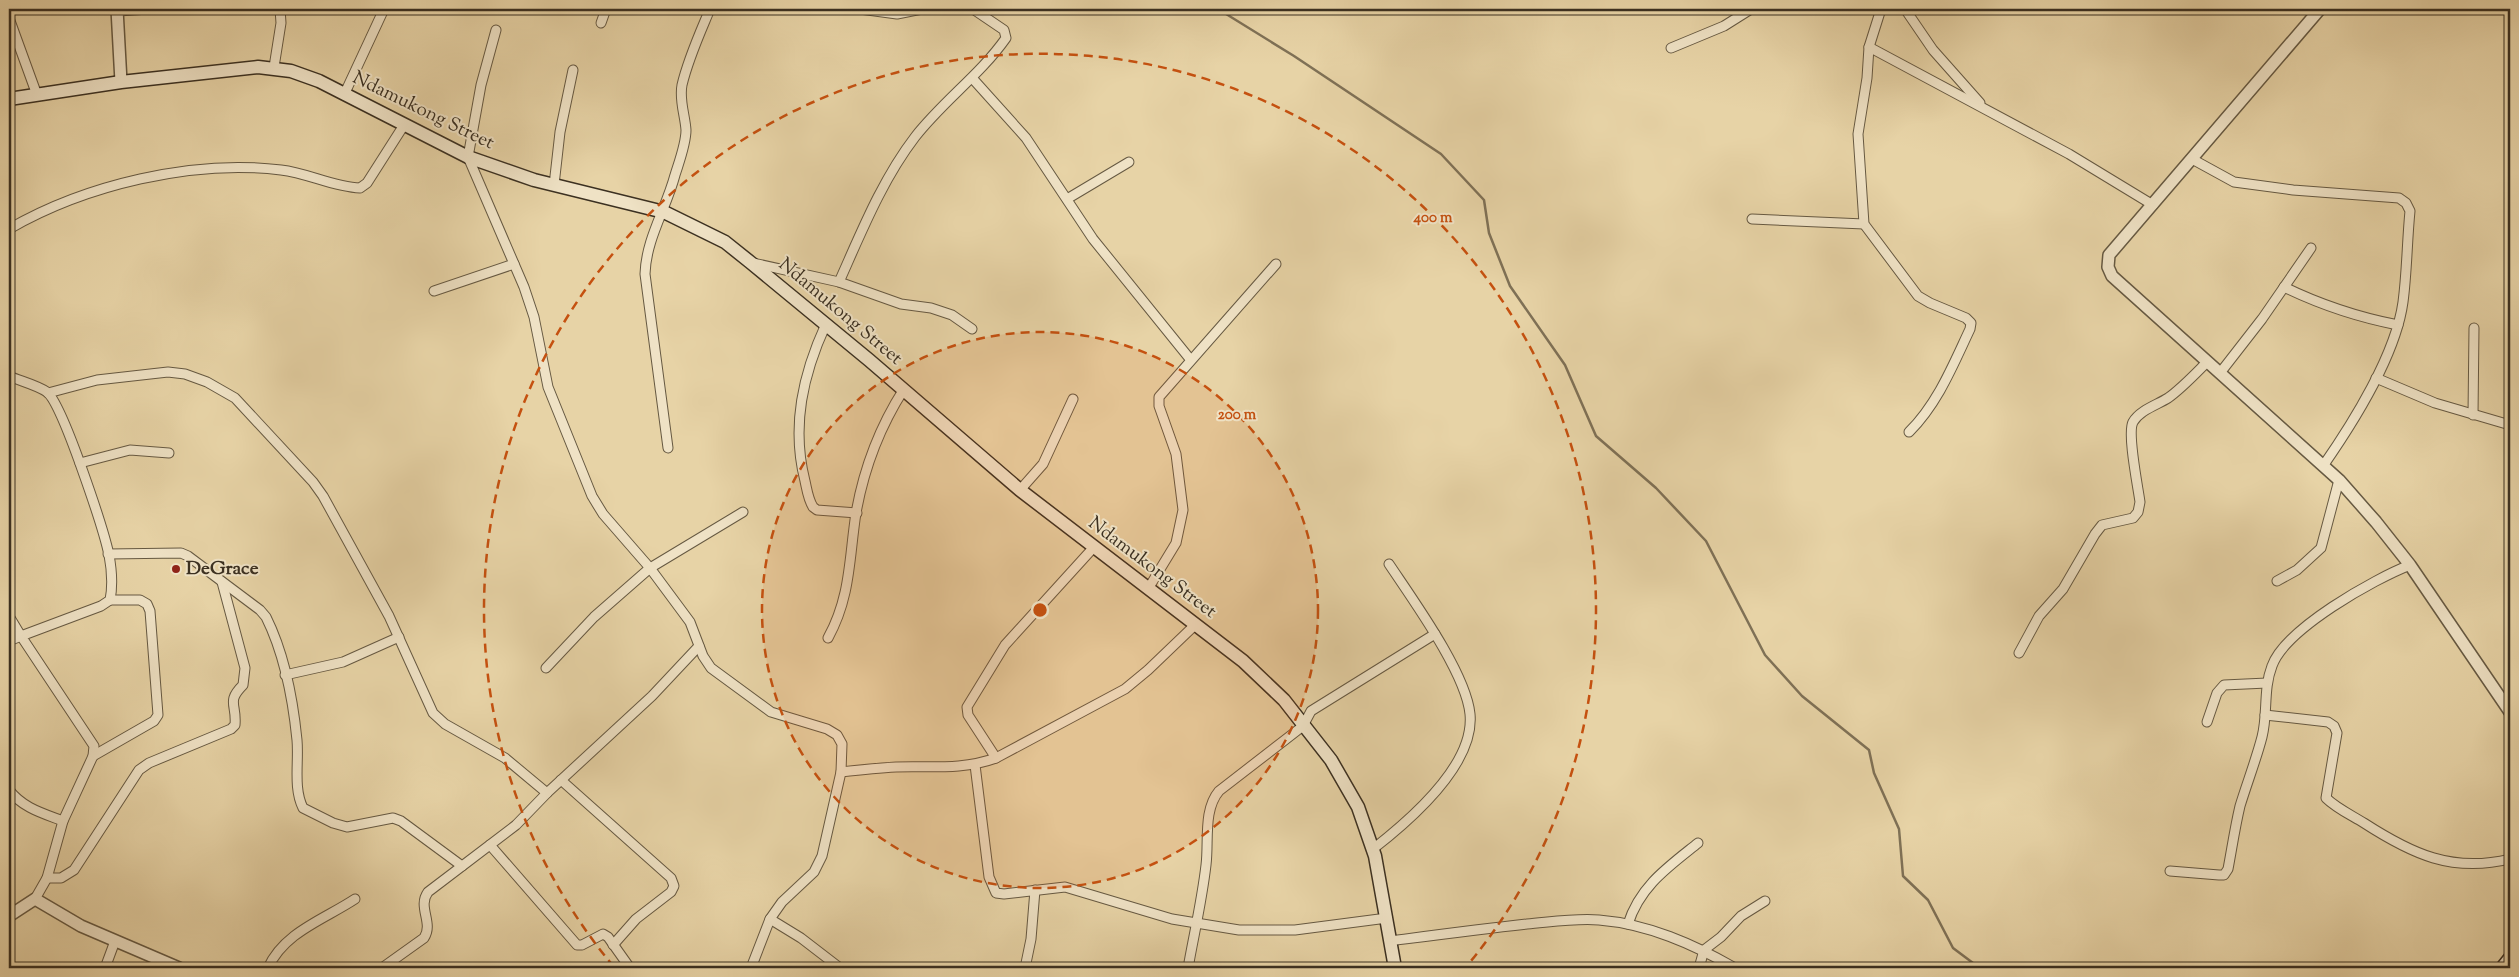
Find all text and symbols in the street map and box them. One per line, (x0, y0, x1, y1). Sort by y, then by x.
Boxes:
street label: Ndamukong Street (348, 65, 499, 157)
text: 400 m (1413, 208, 1453, 229)
street label: Ndamukong Street (772, 252, 908, 372)
text: 200 m (1218, 405, 1257, 426)
street label: Ndamukong Street (1082, 511, 1222, 626)
place label: DeGrace (186, 556, 259, 583)
marker: DeGrace (170, 563, 182, 575)
centre of rings (1031, 601, 1049, 619)

